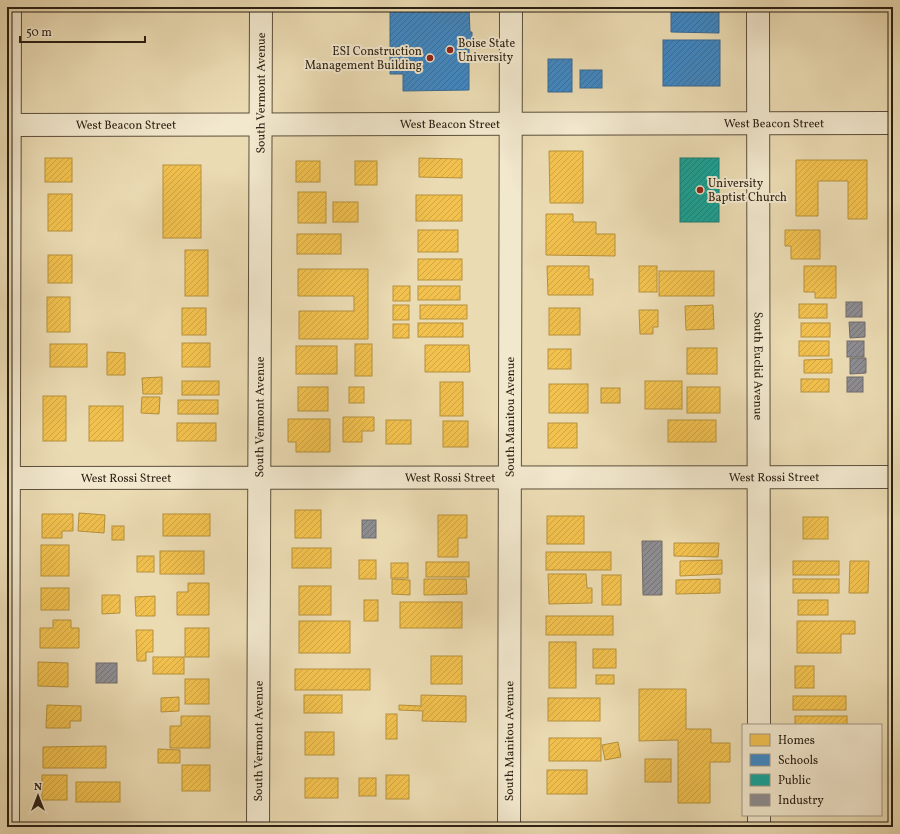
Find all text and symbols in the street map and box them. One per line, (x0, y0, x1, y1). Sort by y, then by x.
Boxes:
scale bar (20, 18, 145, 44)
text: 50 m (26, 25, 52, 41)
street label: South Vermont Avenue (253, 32, 270, 154)
place label: Boise State University (458, 36, 515, 66)
place label: ESI Construction Management Building (305, 44, 422, 74)
marker: Boise State University (445, 45, 455, 55)
marker: ESI Construction Management Building (425, 53, 435, 63)
street label: West Beacon Street (724, 116, 824, 132)
street label: West Beacon Street (400, 117, 500, 133)
street label: West Beacon Street (76, 118, 176, 134)
place label: University Baptist Church (708, 176, 787, 206)
marker: University Baptist Church (695, 185, 705, 195)
street label: South Euclid Avenue (749, 312, 766, 420)
street label: South Vermont Avenue (252, 356, 269, 478)
street label: South Manitou Avenue (503, 356, 519, 477)
street label: West Rossi Street (405, 470, 495, 487)
street label: West Rossi Street (729, 470, 819, 486)
street label: West Rossi Street (81, 471, 171, 487)
street label: South Vermont Avenue (251, 680, 268, 802)
street label: South Manitou Avenue (502, 680, 518, 801)
legend (742, 724, 882, 816)
text: Homes (778, 733, 815, 749)
text: Schools (778, 753, 818, 769)
text: Public (778, 773, 811, 789)
north arrow (18, 776, 58, 816)
text: N (34, 780, 42, 795)
text: Industry (778, 793, 824, 809)

